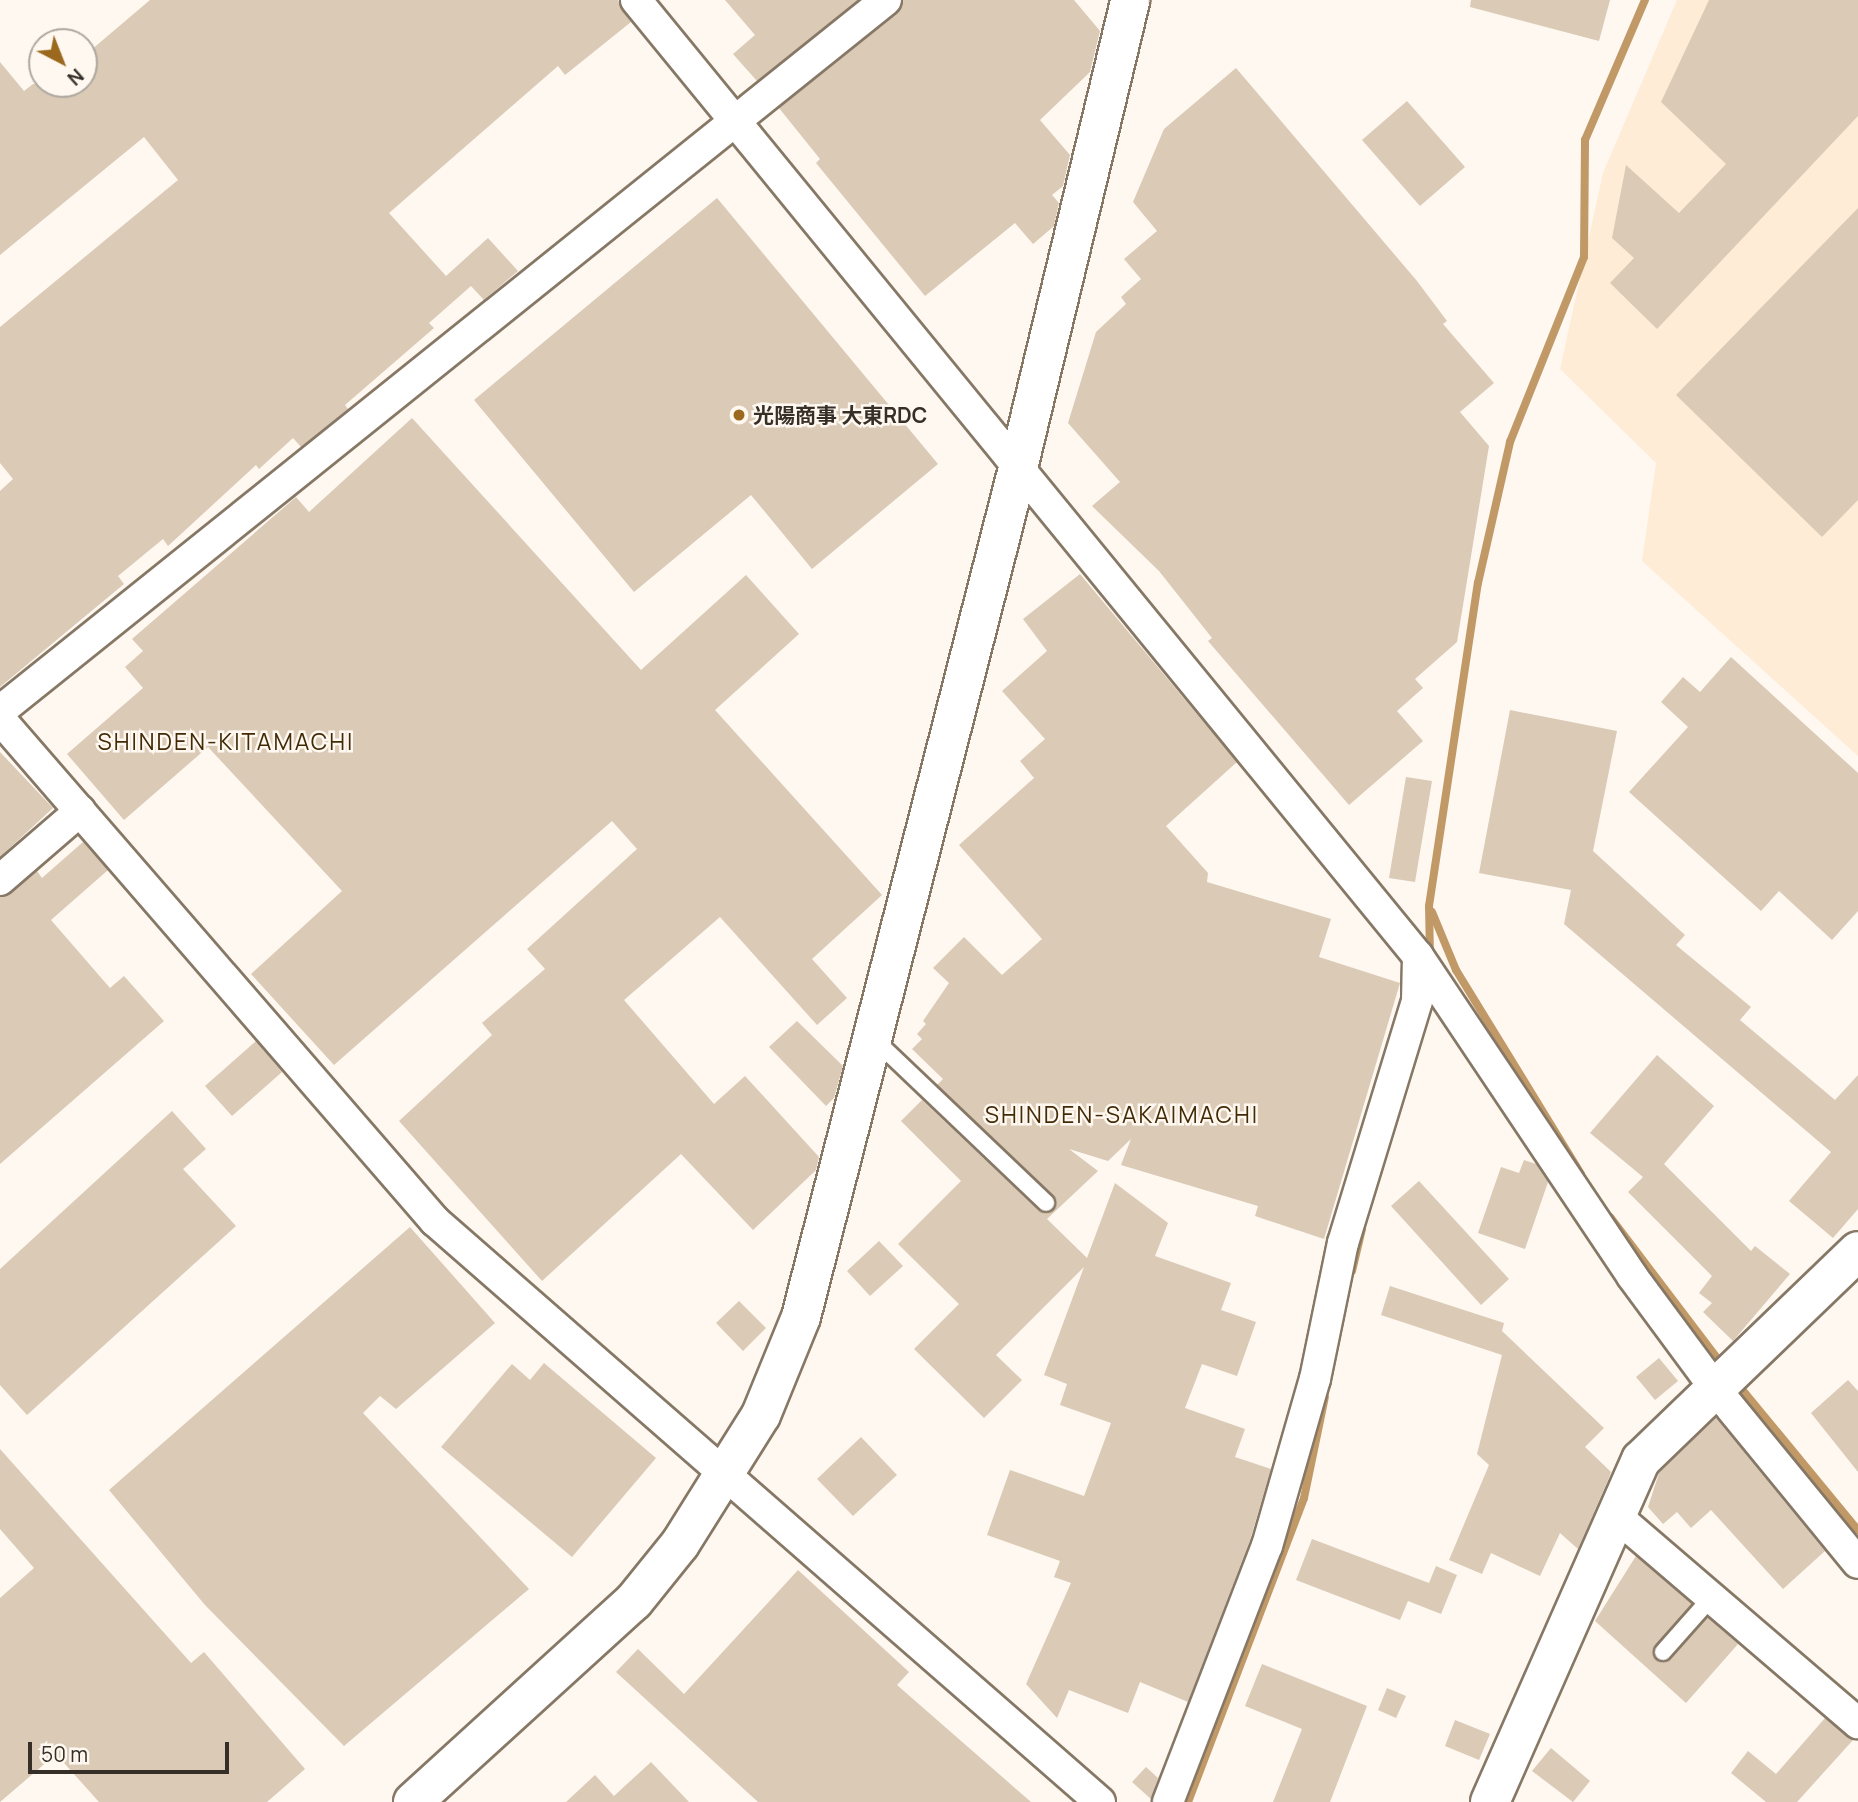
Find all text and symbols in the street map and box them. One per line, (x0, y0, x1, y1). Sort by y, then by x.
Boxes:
north arrow (28, 28, 98, 98)
text: N (62, 63, 89, 91)
place label: 光陽商事 大東RDC (753, 402, 927, 428)
marker: 光陽商事 大東RDC (731, 407, 747, 423)
district label: SHINDEN-KITAMACHI (100, 727, 352, 755)
district label: SHINDEN-SAKAIMACHI (987, 1100, 1257, 1128)
scale bar (32, 1728, 233, 1772)
text: 50 m (41, 1740, 88, 1768)

